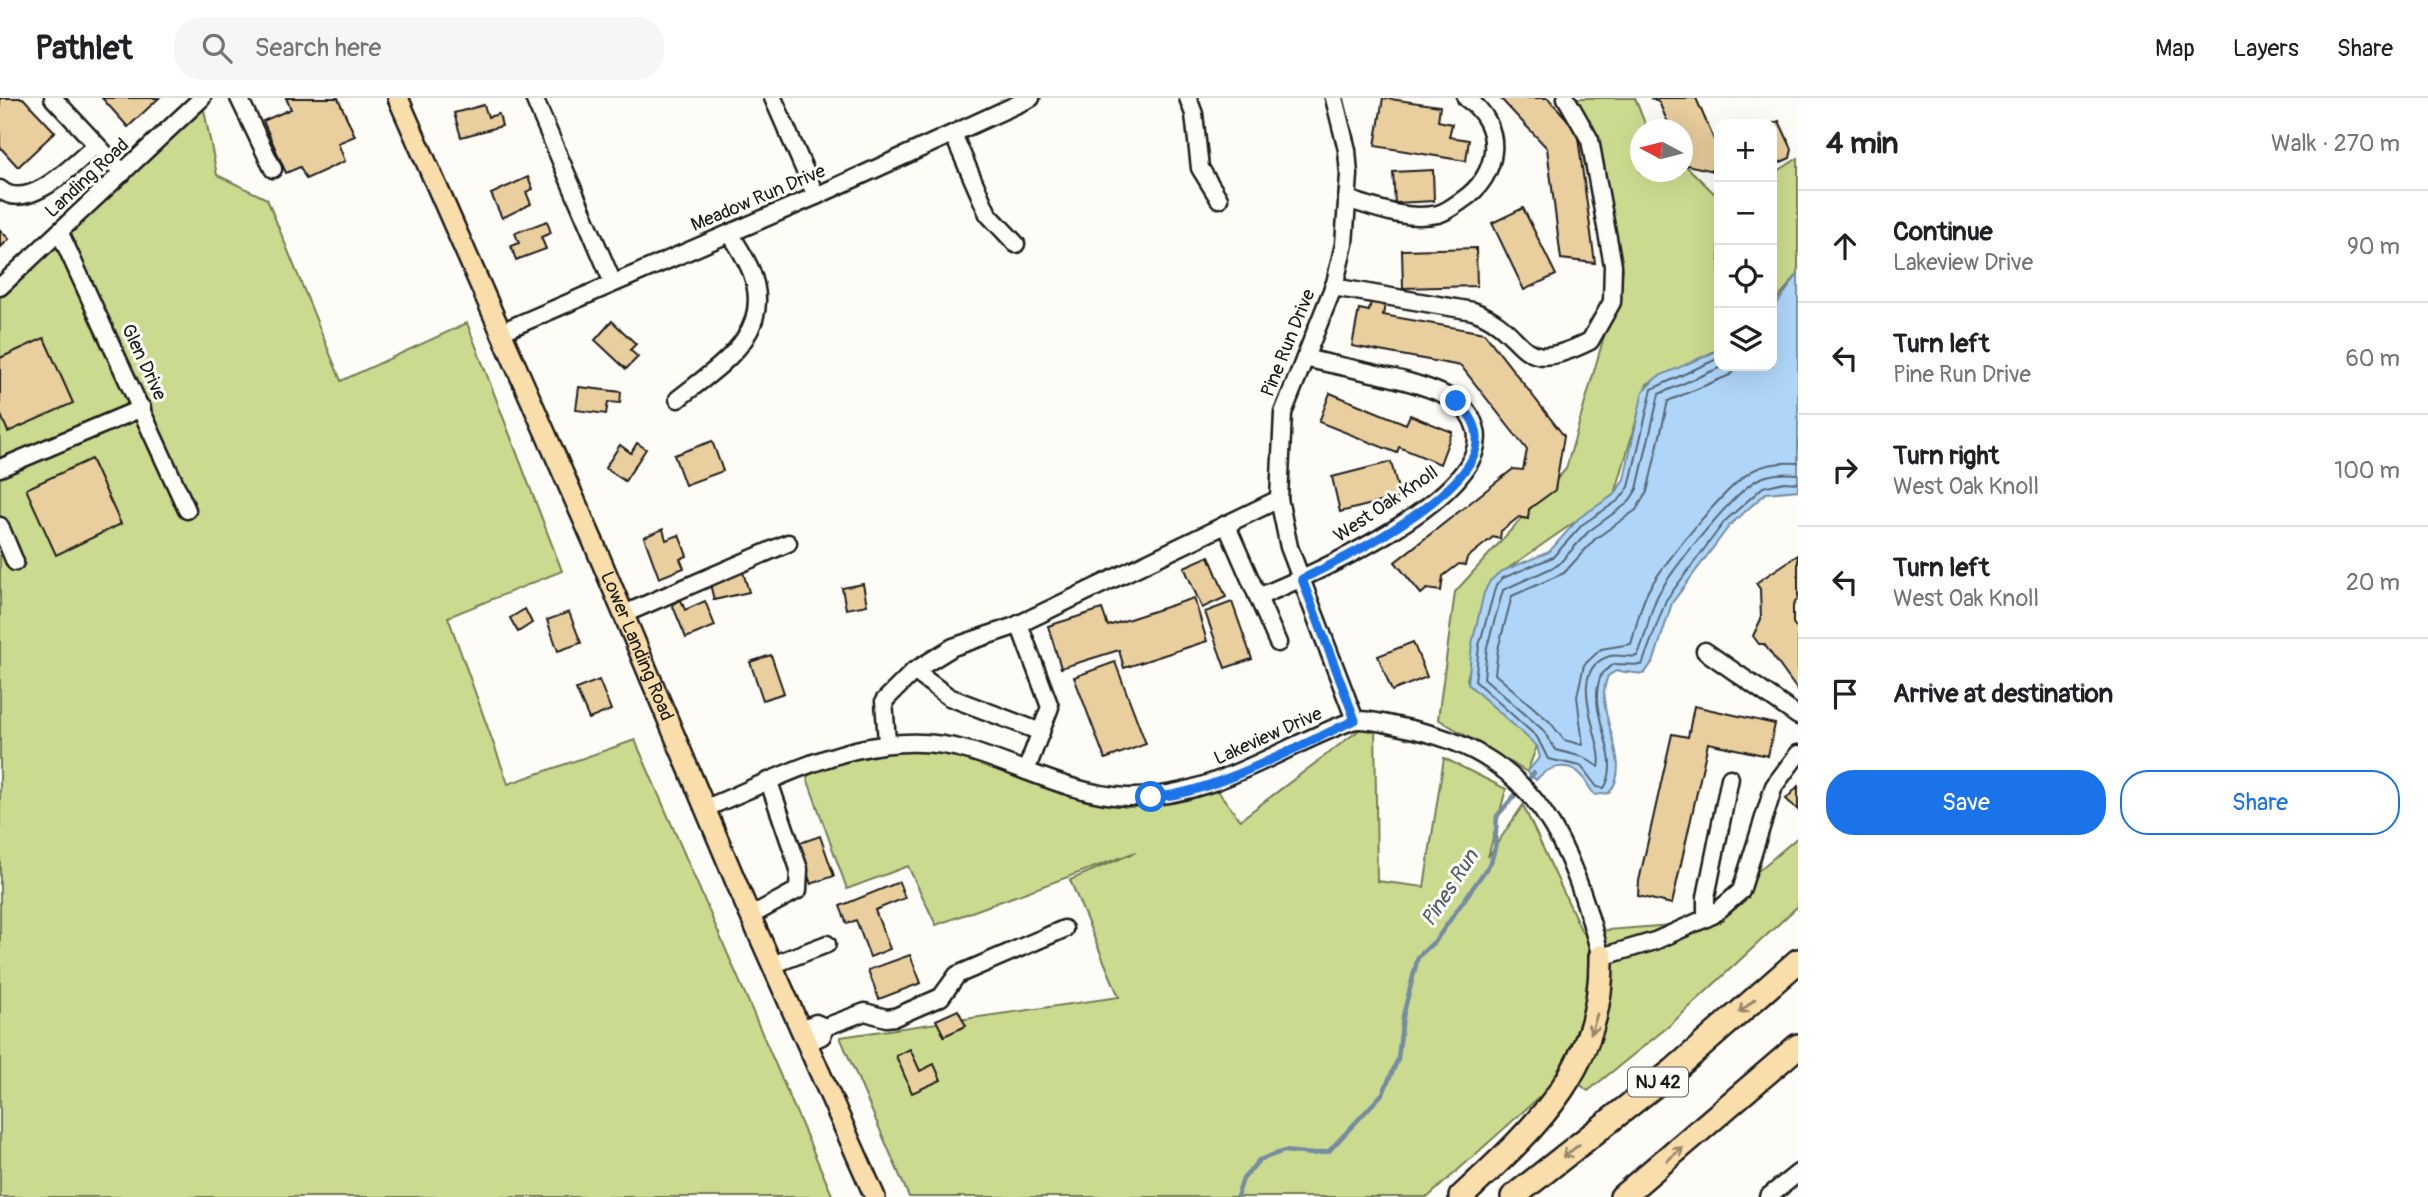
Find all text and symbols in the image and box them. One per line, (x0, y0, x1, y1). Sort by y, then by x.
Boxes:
search box (174, 17, 664, 80)
text: Pathlet (35, 28, 132, 69)
icon: search (198, 29, 236, 67)
text: Search here (254, 32, 381, 64)
text: Map (2155, 34, 2195, 63)
text: Layers (2233, 34, 2299, 63)
text: Share (2337, 34, 2393, 63)
north arrow (1630, 119, 1693, 182)
map controls (1714, 119, 1777, 371)
button: + (1714, 119, 1777, 182)
text: 4 min (1826, 125, 1899, 162)
text: Walk · 270 m (2271, 129, 2400, 158)
street label: Landing Road (40, 133, 134, 223)
street label: Meadow Run Drive (687, 159, 829, 237)
button: − (1714, 182, 1777, 245)
text: Continue (1893, 216, 1993, 248)
icon: ahead (1826, 227, 1864, 265)
text: 90 m (2347, 232, 2400, 261)
button: locate (1714, 245, 1777, 308)
text: Lakeview Drive (1893, 248, 2033, 277)
street label: Pine Run Drive (1256, 285, 1321, 400)
button: layers (1714, 308, 1777, 371)
street label: Glen Drive (116, 320, 172, 405)
text: Turn left (1893, 328, 1989, 360)
icon: left (1826, 339, 1864, 377)
text: 60 m (2345, 344, 2400, 373)
text: Pine Run Drive (1893, 360, 2031, 389)
route end (1440, 385, 1471, 416)
text: Turn right (1893, 440, 1999, 472)
icon: right (1826, 451, 1864, 489)
text: 100 m (2334, 456, 2400, 485)
street label: West Oak Knoll (1329, 460, 1443, 548)
text: West Oak Knoll (1893, 472, 2039, 501)
text: Turn left (1893, 552, 1989, 584)
icon: left (1826, 563, 1864, 601)
street label: Lower Landing Road (595, 568, 679, 725)
text: 20 m (2346, 568, 2400, 597)
text: West Oak Knoll (1893, 584, 2039, 613)
icon: arrive (1826, 675, 1864, 713)
text: Arrive at destination (1893, 678, 2113, 710)
street label: Lakeview Drive (1210, 701, 1326, 770)
button: Save (1826, 770, 2106, 835)
button: Share (2120, 770, 2400, 835)
route start (1135, 781, 1166, 812)
water label: Pines Run (1415, 844, 1485, 931)
one-way arrow (1738, 998, 1756, 1014)
one-way arrow (1586, 1013, 1599, 1035)
road number: NJ 42 (1628, 1068, 1688, 1097)
one-way arrow (1563, 1143, 1581, 1158)
one-way arrow (1666, 1146, 1684, 1162)

